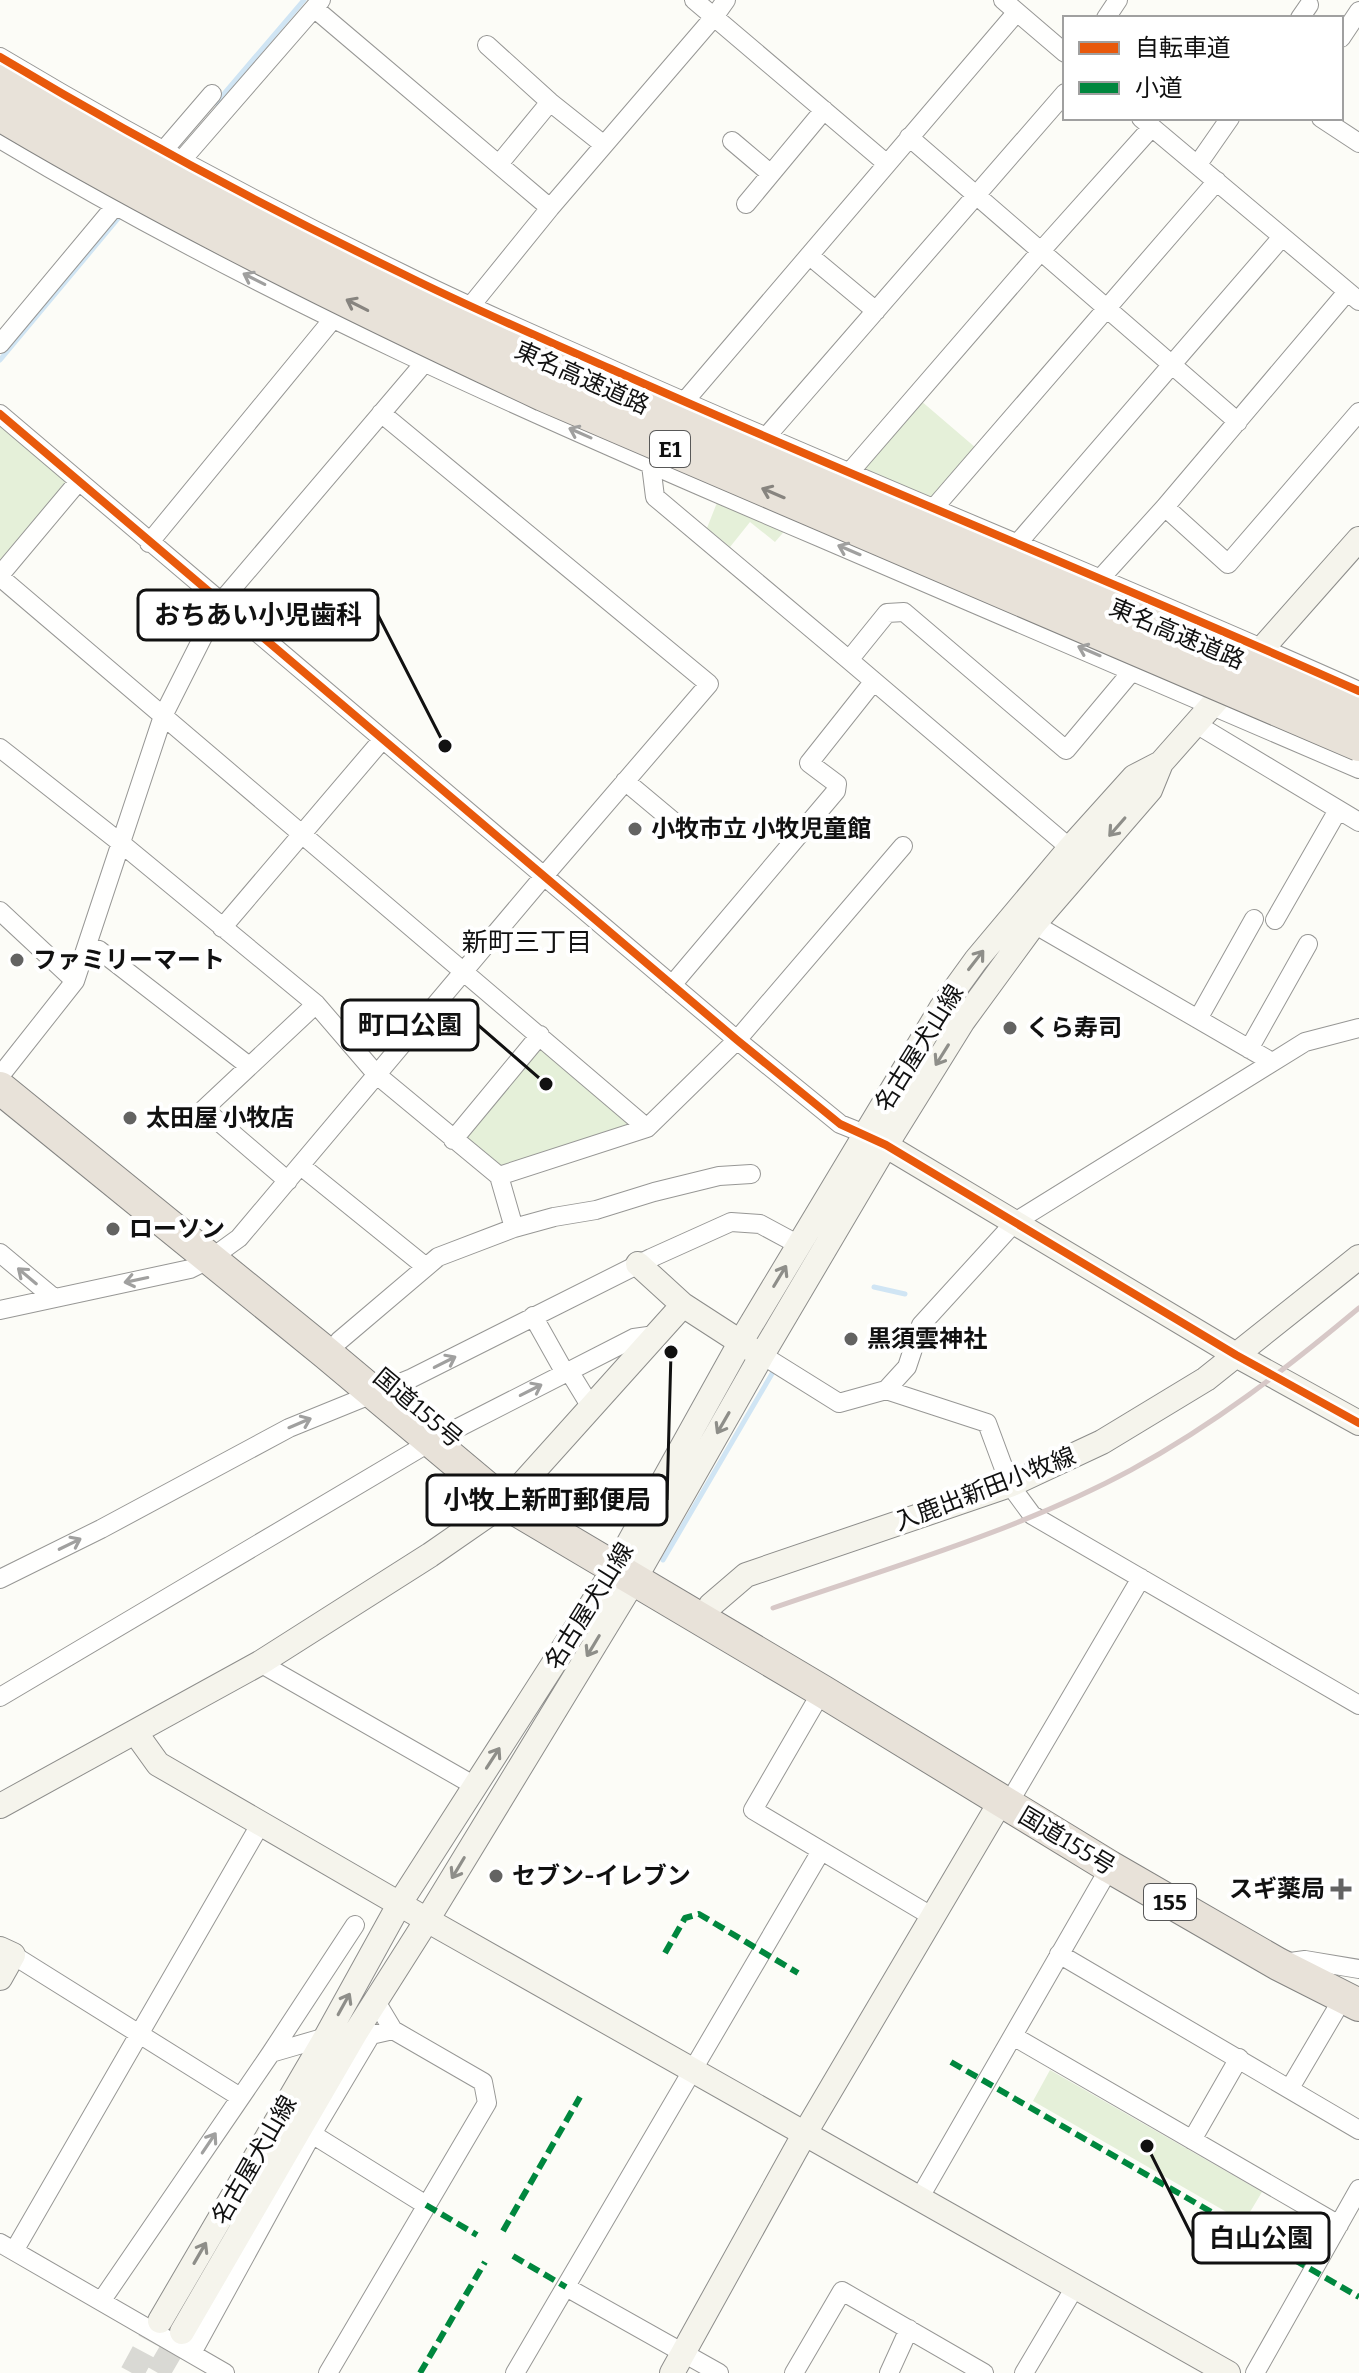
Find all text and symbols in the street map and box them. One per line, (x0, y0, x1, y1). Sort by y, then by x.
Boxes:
legend (1063, 16, 1343, 120)
text: 自転車道 (1135, 34, 1231, 62)
text: 小道 (1135, 74, 1183, 102)
one-way arrow (242, 271, 266, 287)
one-way arrow (346, 297, 370, 313)
street label: 東名高速道路 (511, 336, 653, 420)
one-way arrow (568, 425, 592, 440)
road number: E1 (650, 431, 690, 467)
one-way arrow (761, 484, 786, 499)
one-way arrow (838, 541, 862, 556)
callout: おちあい小児歯科 (138, 590, 378, 640)
street label: 東名高速道路 (1105, 593, 1249, 675)
text: おちあい小児歯科 (154, 600, 362, 631)
one-way arrow (1077, 643, 1102, 658)
place label: 小牧市立 小牧児童館 (651, 815, 871, 843)
one-way arrow (1109, 816, 1127, 836)
marker: 小牧市立 小牧児童館 (626, 820, 644, 838)
district label: 新町三丁目 (462, 927, 592, 958)
place label: ファミリーマート (33, 946, 225, 974)
one-way arrow (967, 950, 985, 971)
marker: ファミリーマート (8, 951, 26, 969)
street label: 名古屋犬山線 (869, 980, 969, 1116)
callout: 町口公園 (342, 1000, 478, 1050)
text: 町口公園 (358, 1010, 462, 1041)
place label: くら寿司 (1026, 1014, 1122, 1042)
marker: くら寿司 (1001, 1019, 1019, 1037)
one-way arrow (934, 1043, 951, 1065)
place label: 太田屋 小牧店 (146, 1104, 294, 1132)
marker: 太田屋 小牧店 (121, 1109, 139, 1127)
place label: ローソン (129, 1215, 225, 1243)
marker: ローソン (104, 1220, 122, 1238)
one-way arrow (772, 1265, 788, 1288)
one-way arrow (17, 1267, 38, 1285)
one-way arrow (124, 1273, 149, 1288)
place label: 黒須雲神社 (867, 1325, 987, 1353)
marker: 黒須雲神社 (842, 1330, 860, 1348)
one-way arrow (432, 1353, 456, 1369)
street label: 国道155号 (368, 1363, 468, 1453)
one-way arrow (519, 1382, 543, 1397)
one-way arrow (715, 1411, 731, 1434)
one-way arrow (287, 1415, 312, 1430)
street label: 入鹿出新田小牧線 (890, 1442, 1080, 1536)
callout: 小牧上新町郵便局 (427, 1475, 667, 1525)
text: 小牧上新町郵便局 (443, 1485, 651, 1516)
one-way arrow (58, 1536, 81, 1551)
street label: 名古屋犬山線 (539, 1538, 639, 1674)
one-way arrow (585, 1634, 601, 1657)
one-way arrow (485, 1747, 501, 1770)
street label: 国道155号 (1014, 1801, 1120, 1881)
one-way arrow (450, 1857, 466, 1879)
place label: セブン-イレブン (512, 1862, 691, 1890)
marker: セブン-イレブン (487, 1867, 505, 1885)
place label: スギ薬局 (1229, 1875, 1325, 1903)
marker: スギ薬局 (1332, 1880, 1350, 1898)
road number: 155 (1144, 1884, 1196, 1920)
one-way arrow (336, 1993, 352, 2016)
street label: 名古屋犬山線 (206, 2091, 302, 2229)
one-way arrow (201, 2133, 217, 2155)
callout: 白山公園 (1193, 2213, 1329, 2263)
text: 白山公園 (1209, 2223, 1313, 2254)
one-way arrow (192, 2242, 208, 2265)

